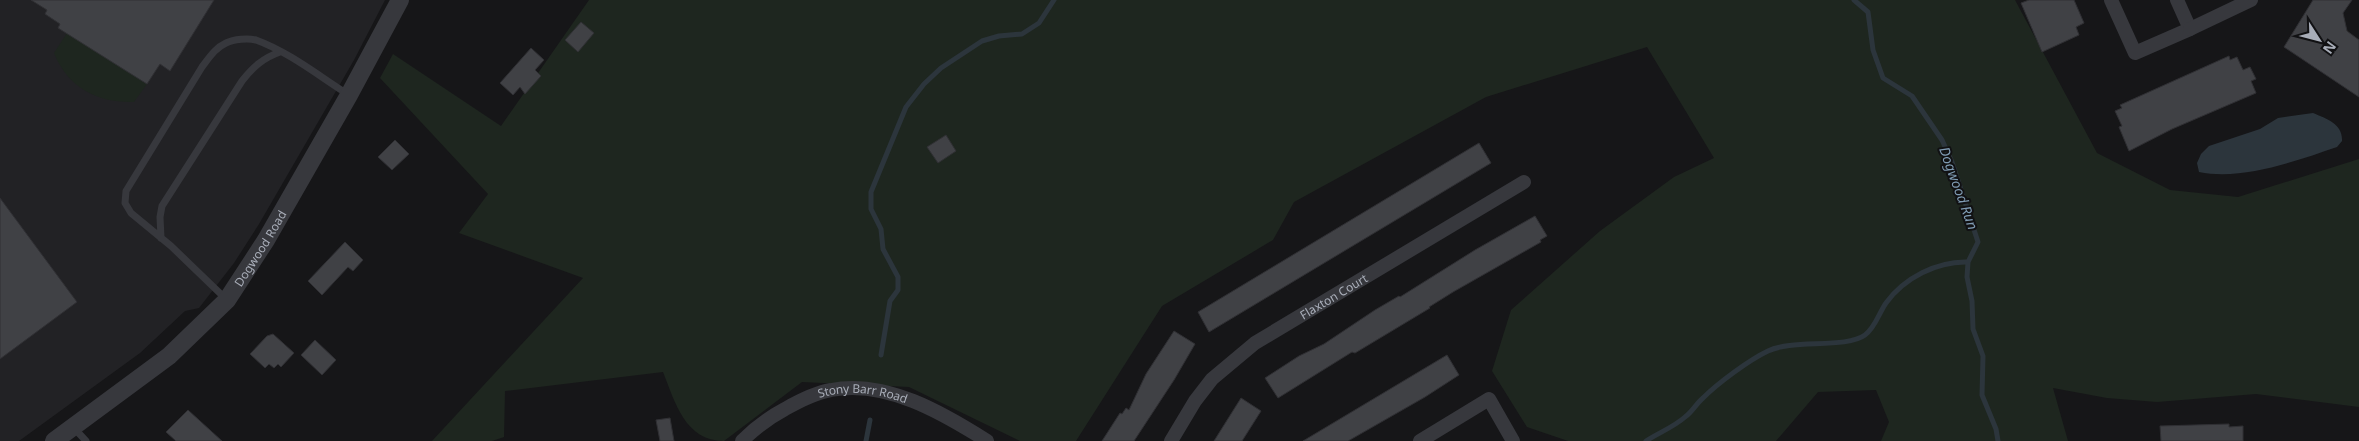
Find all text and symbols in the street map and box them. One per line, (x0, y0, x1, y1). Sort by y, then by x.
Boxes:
north arrow (2294, 15, 2344, 65)
text: N (2319, 38, 2341, 58)
water label: Dogwood Run (1935, 144, 1983, 232)
street label: Dogwood Road (230, 207, 290, 290)
street label: Flaxton Court (1296, 269, 1371, 323)
street label: Stony Barr Road (816, 379, 910, 407)

